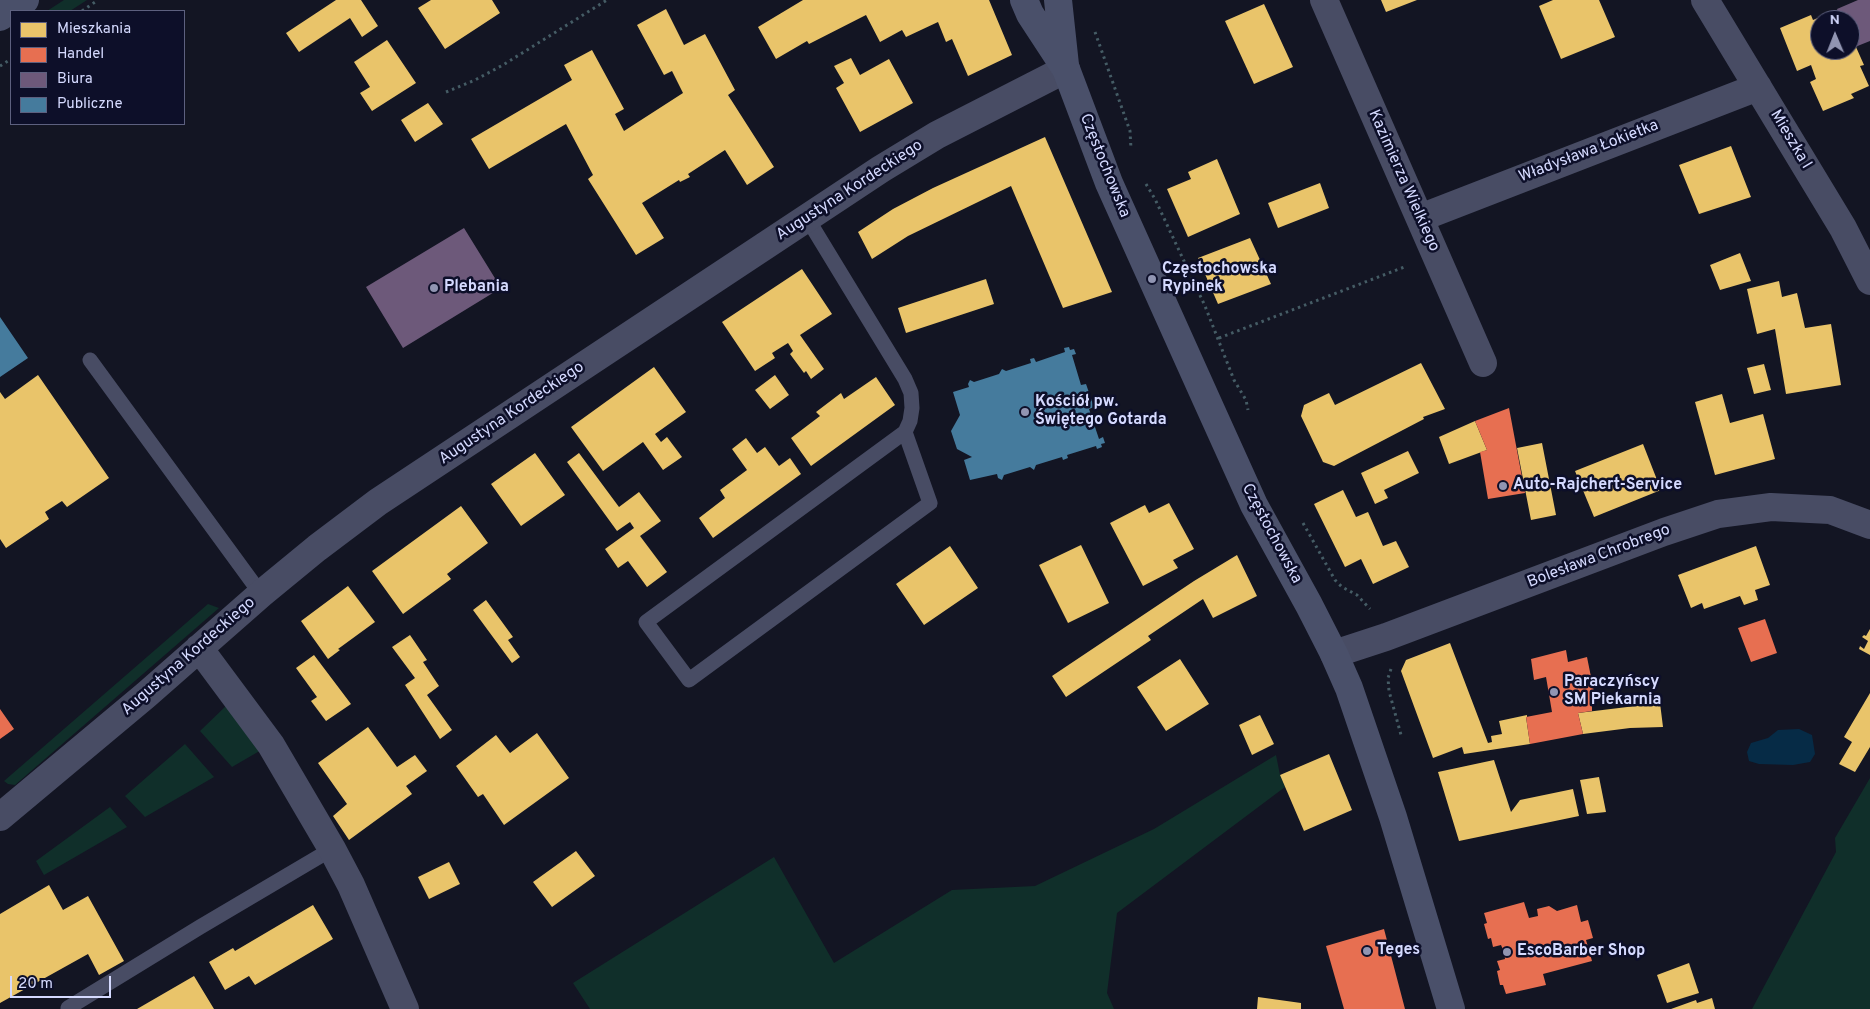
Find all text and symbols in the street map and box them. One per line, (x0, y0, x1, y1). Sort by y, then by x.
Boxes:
legend (10, 10, 185, 125)
north arrow (1810, 10, 1860, 60)
text: N (1830, 12, 1840, 29)
text: Mieszkania (57, 20, 131, 39)
text: Handel (57, 45, 104, 64)
text: Biura (57, 70, 93, 89)
text: Publiczne (57, 95, 123, 114)
street label: Kazimierza Wielkiego (1363, 107, 1443, 255)
street label: Mieszka I (1765, 107, 1815, 173)
street label: Częstochowska (1074, 111, 1134, 221)
street label: Władysława Łokietka (1516, 117, 1662, 187)
street label: Augustyna Kordeckiego (773, 136, 927, 246)
place label: Częstochowska Rypinek (1162, 260, 1277, 298)
marker: Częstochowska Rypinek (1146, 273, 1158, 285)
place label: Plebania (444, 278, 509, 298)
marker: Plebania (428, 282, 440, 294)
street label: Augustyna Kordeckiego (436, 358, 588, 470)
place label: Kościół pw. Świętego Gotarda (1035, 393, 1167, 431)
marker: Kościół pw. Świętego Gotarda (1019, 406, 1031, 418)
place label: Auto-Rajchert-Service (1513, 476, 1682, 496)
marker: Auto-Rajchert-Service (1497, 480, 1509, 492)
street label: Częstochowska (1237, 481, 1305, 587)
street label: Bolesława Chrobrego (1525, 521, 1673, 593)
street label: Augustyna Kordeckiego (118, 594, 260, 720)
place label: Paraczyńscy SM Piekarnia (1564, 673, 1662, 711)
marker: Paraczyńscy SM Piekarnia (1548, 686, 1560, 698)
place label: Teges (1377, 941, 1420, 961)
place label: EscoBarber Shop (1517, 942, 1645, 962)
marker: Teges (1361, 945, 1373, 957)
marker: EscoBarber Shop (1501, 946, 1513, 958)
scale bar (12, 966, 114, 998)
text: 20 m (18, 975, 53, 994)

